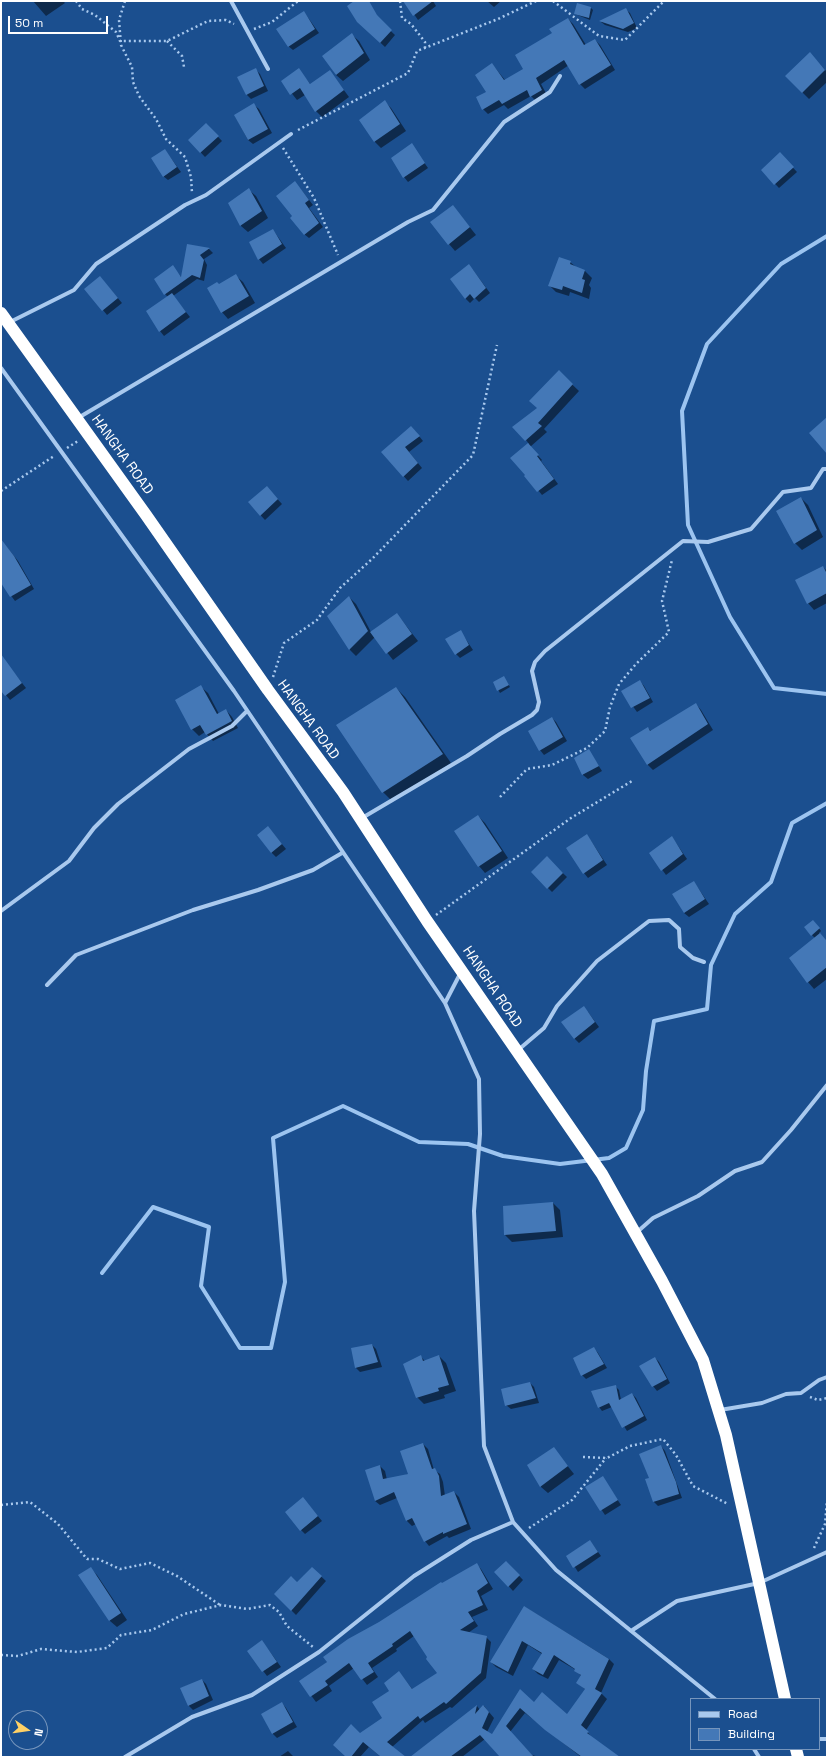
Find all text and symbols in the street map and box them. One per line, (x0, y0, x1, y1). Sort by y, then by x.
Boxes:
scale bar (10, 8, 110, 34)
text: 50 m (15, 15, 43, 31)
street label: HANGHA ROAD (87, 412, 157, 498)
street label: HANGHA ROAD (273, 677, 343, 763)
street label: HANGHA ROAD (459, 943, 525, 1031)
legend (690, 1698, 820, 1750)
text: Road (728, 1706, 757, 1722)
north arrow (8, 1710, 48, 1750)
text: Building (728, 1726, 775, 1742)
text: N (31, 1727, 46, 1738)

